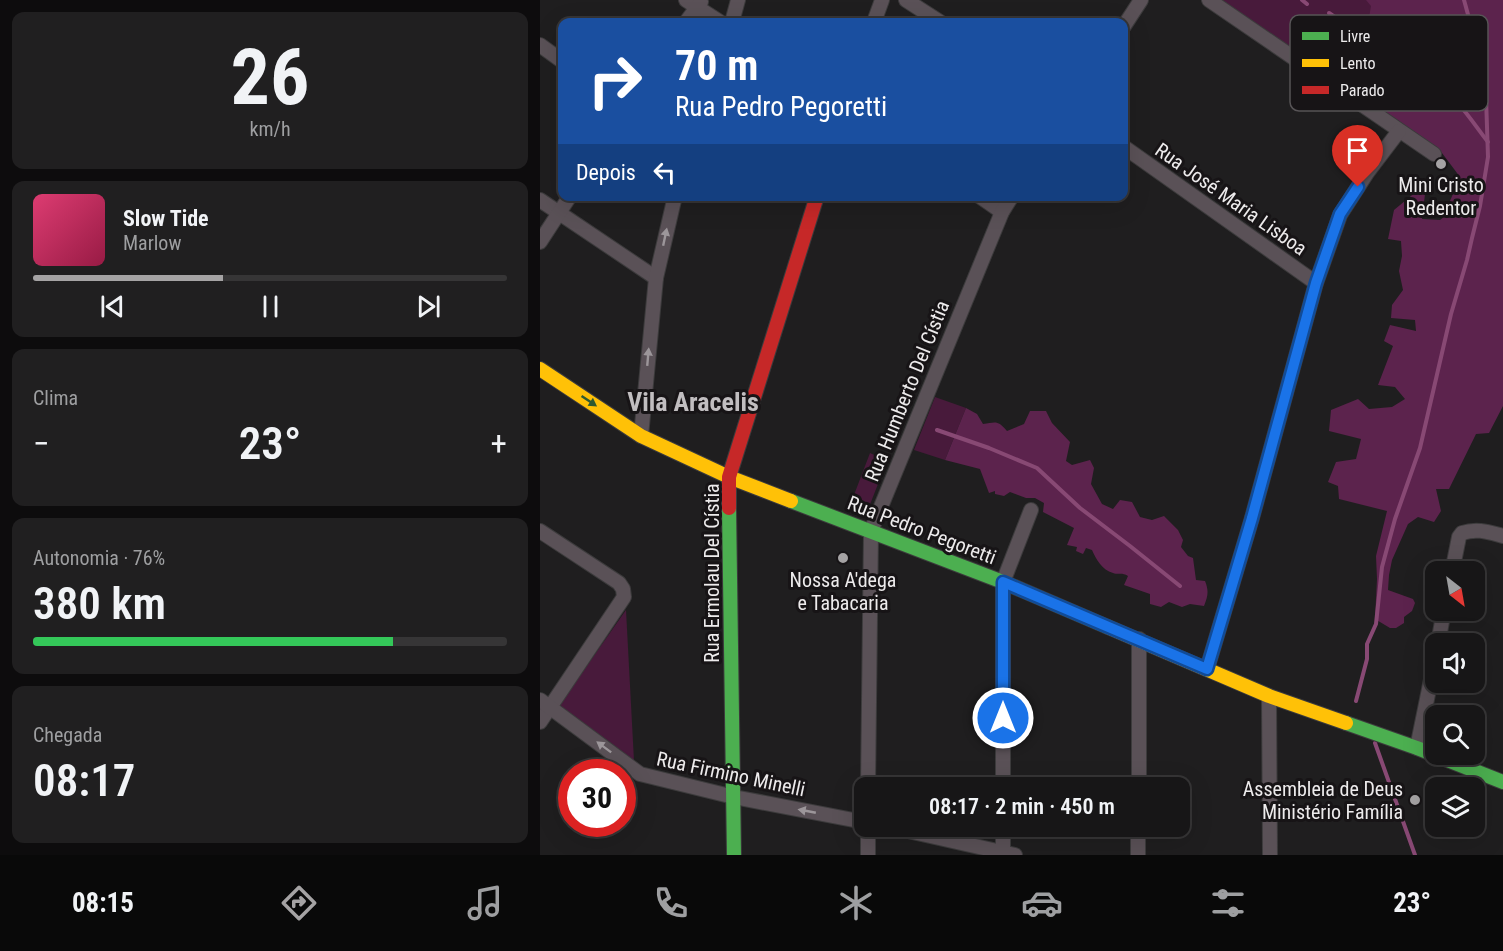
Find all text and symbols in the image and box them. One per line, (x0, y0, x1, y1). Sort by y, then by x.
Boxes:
legend (1290, 15, 1488, 111)
text: Livre (1340, 27, 1370, 46)
text: 26 (231, 32, 309, 123)
text: 70 m (675, 41, 758, 90)
icon: right (576, 42, 654, 120)
text: Lento (1340, 54, 1375, 73)
text: Parado (1340, 81, 1385, 100)
text: Rua Pedro Pegoretti (675, 91, 887, 123)
text: km/h (249, 117, 291, 141)
pin (1332, 125, 1383, 187)
icon: arrive (1341, 134, 1374, 167)
street label: Rua José Maria Lisboa (1151, 138, 1311, 260)
icon: left (648, 156, 681, 189)
marker: Mini Cristo Redentor (1434, 157, 1448, 171)
text: Depois (576, 160, 636, 185)
place label: Mini Cristo Redentor (1398, 173, 1484, 220)
text: Slow Tide (123, 206, 209, 231)
one-way arrow (660, 228, 670, 246)
text: Marlow (123, 231, 181, 255)
icon: previous (96, 290, 129, 323)
icon: pause (254, 290, 287, 323)
icon: next (412, 290, 445, 323)
street label: Rua Humberto Del Cístia (860, 297, 954, 485)
one-way arrow (643, 348, 653, 367)
text: Clima (33, 386, 78, 410)
district label: Vila Aracelis (627, 387, 759, 417)
one-way arrow (580, 395, 596, 407)
text: 23° (239, 417, 301, 470)
text: − (33, 424, 50, 463)
text: + (491, 424, 507, 463)
street label: Rua Ermolau Del Cístia (700, 483, 724, 663)
street label: Rua Pedro Pegoretti (844, 491, 1000, 569)
text: Autonomia · 76% (33, 546, 165, 570)
marker: Nossa A'dega e Tabacaria (836, 551, 850, 565)
north arrow (1425, 561, 1485, 621)
map controls (1425, 561, 1485, 837)
place label: Nossa A'dega e Tabacaria (790, 568, 896, 615)
text: 380 km (33, 577, 166, 630)
button: sound (1425, 633, 1485, 693)
position arrow (971, 686, 1035, 750)
button: search (1425, 705, 1485, 765)
text: Chegada (33, 723, 102, 747)
one-way arrow (596, 741, 612, 753)
street label: Rua Firmino Minelli (655, 747, 807, 801)
text: 08:17 (33, 754, 135, 807)
speed limit sign: 30 (558, 759, 636, 837)
place label: Assembleia de Deus Ministério Família (1243, 777, 1403, 824)
button: layers (1425, 777, 1485, 837)
marker: Assembleia de Deus Ministério Família (1408, 793, 1422, 807)
text: 08:17 · 2 min · 450 m (929, 794, 1115, 819)
one-way arrow (797, 806, 816, 815)
icon: directions (278, 882, 320, 924)
icon: music (464, 882, 506, 924)
icon: phone (650, 882, 692, 924)
icon: climate (835, 882, 877, 924)
icon: car (1021, 882, 1063, 924)
icon: filters (1207, 882, 1249, 924)
text: 08:15 (72, 887, 134, 919)
text: 23° (1393, 887, 1431, 919)

